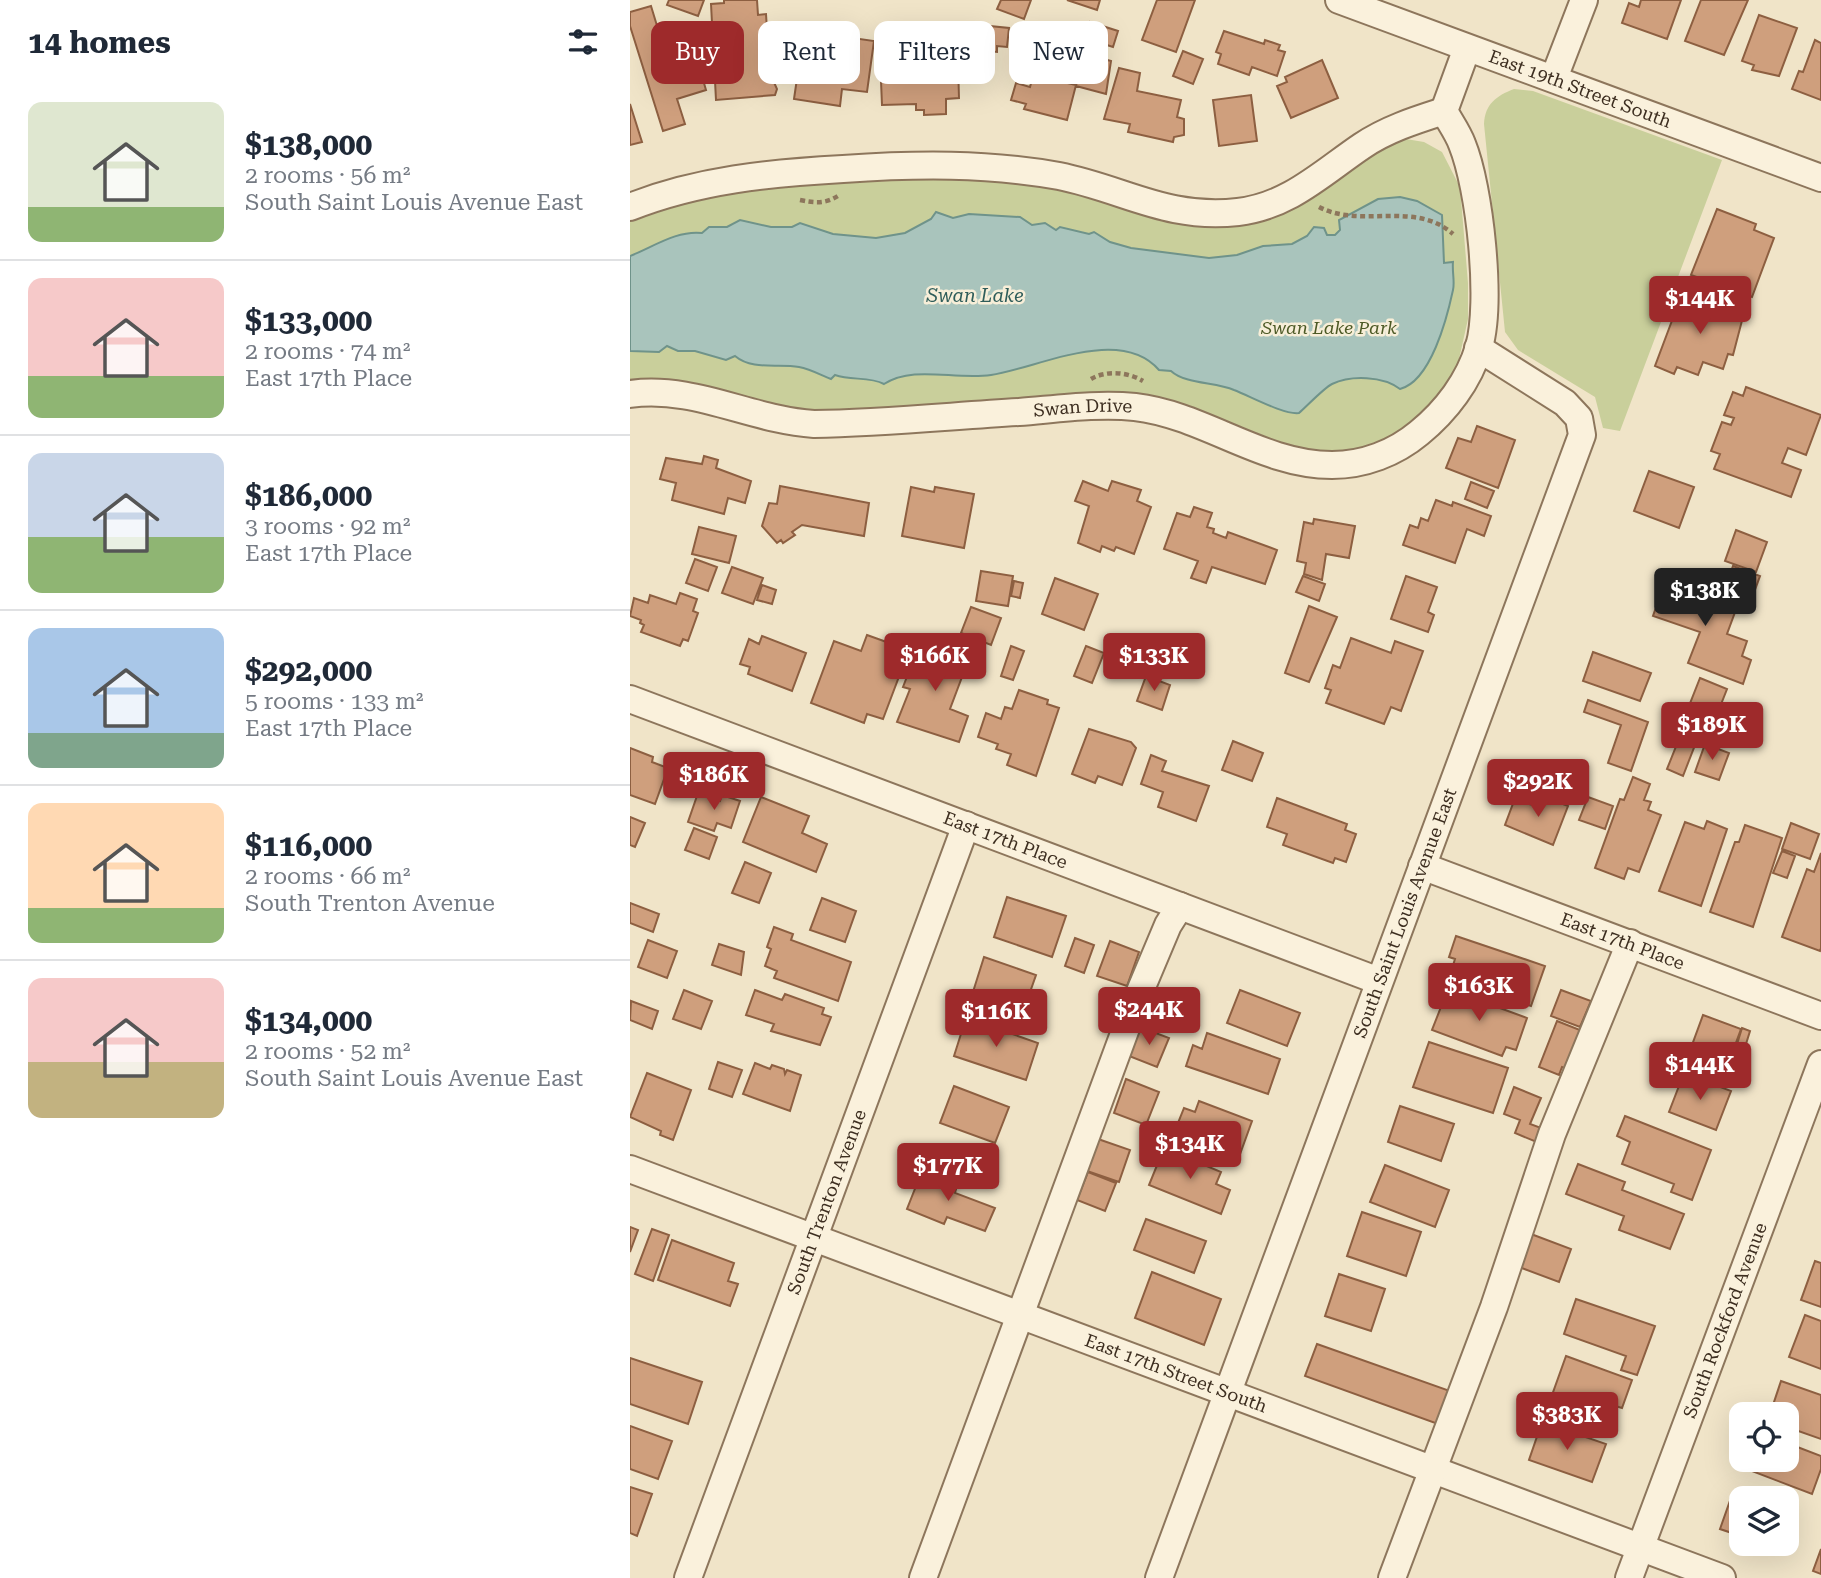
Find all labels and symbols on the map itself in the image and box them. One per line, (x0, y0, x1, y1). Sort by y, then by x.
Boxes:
street label: East 19th Street South (1486, 45, 1675, 132)
pin: $144K (1651, 276, 1749, 336)
water label: Swan Lake (925, 284, 1024, 307)
park label: Swan Lake Park (1260, 317, 1397, 338)
street label: Swan Drive (1032, 395, 1133, 421)
pin: $138K (1656, 568, 1754, 628)
pin: $166K (886, 634, 984, 693)
pin: $133K (1105, 634, 1203, 693)
pin: $189K (1663, 702, 1761, 762)
pin: $186K (665, 752, 763, 812)
pin: $292K (1489, 760, 1587, 819)
street label: South Saint Louis Avenue East (1349, 785, 1460, 1041)
street label: East 17th Place (941, 807, 1071, 873)
street label: East 17th Place (1558, 908, 1688, 974)
pin: $163K (1430, 964, 1528, 1023)
pin: $244K (1100, 988, 1198, 1047)
pin: $116K (947, 990, 1045, 1049)
pin: $144K (1651, 1042, 1749, 1102)
street label: South Trenton Avenue (783, 1106, 870, 1297)
pin: $134K (1141, 1122, 1239, 1181)
pin: $177K (899, 1144, 997, 1203)
street label: South Rockford Avenue (1679, 1219, 1771, 1421)
street label: East 17th Street South (1082, 1329, 1270, 1417)
pin: $383K (1518, 1392, 1616, 1452)

